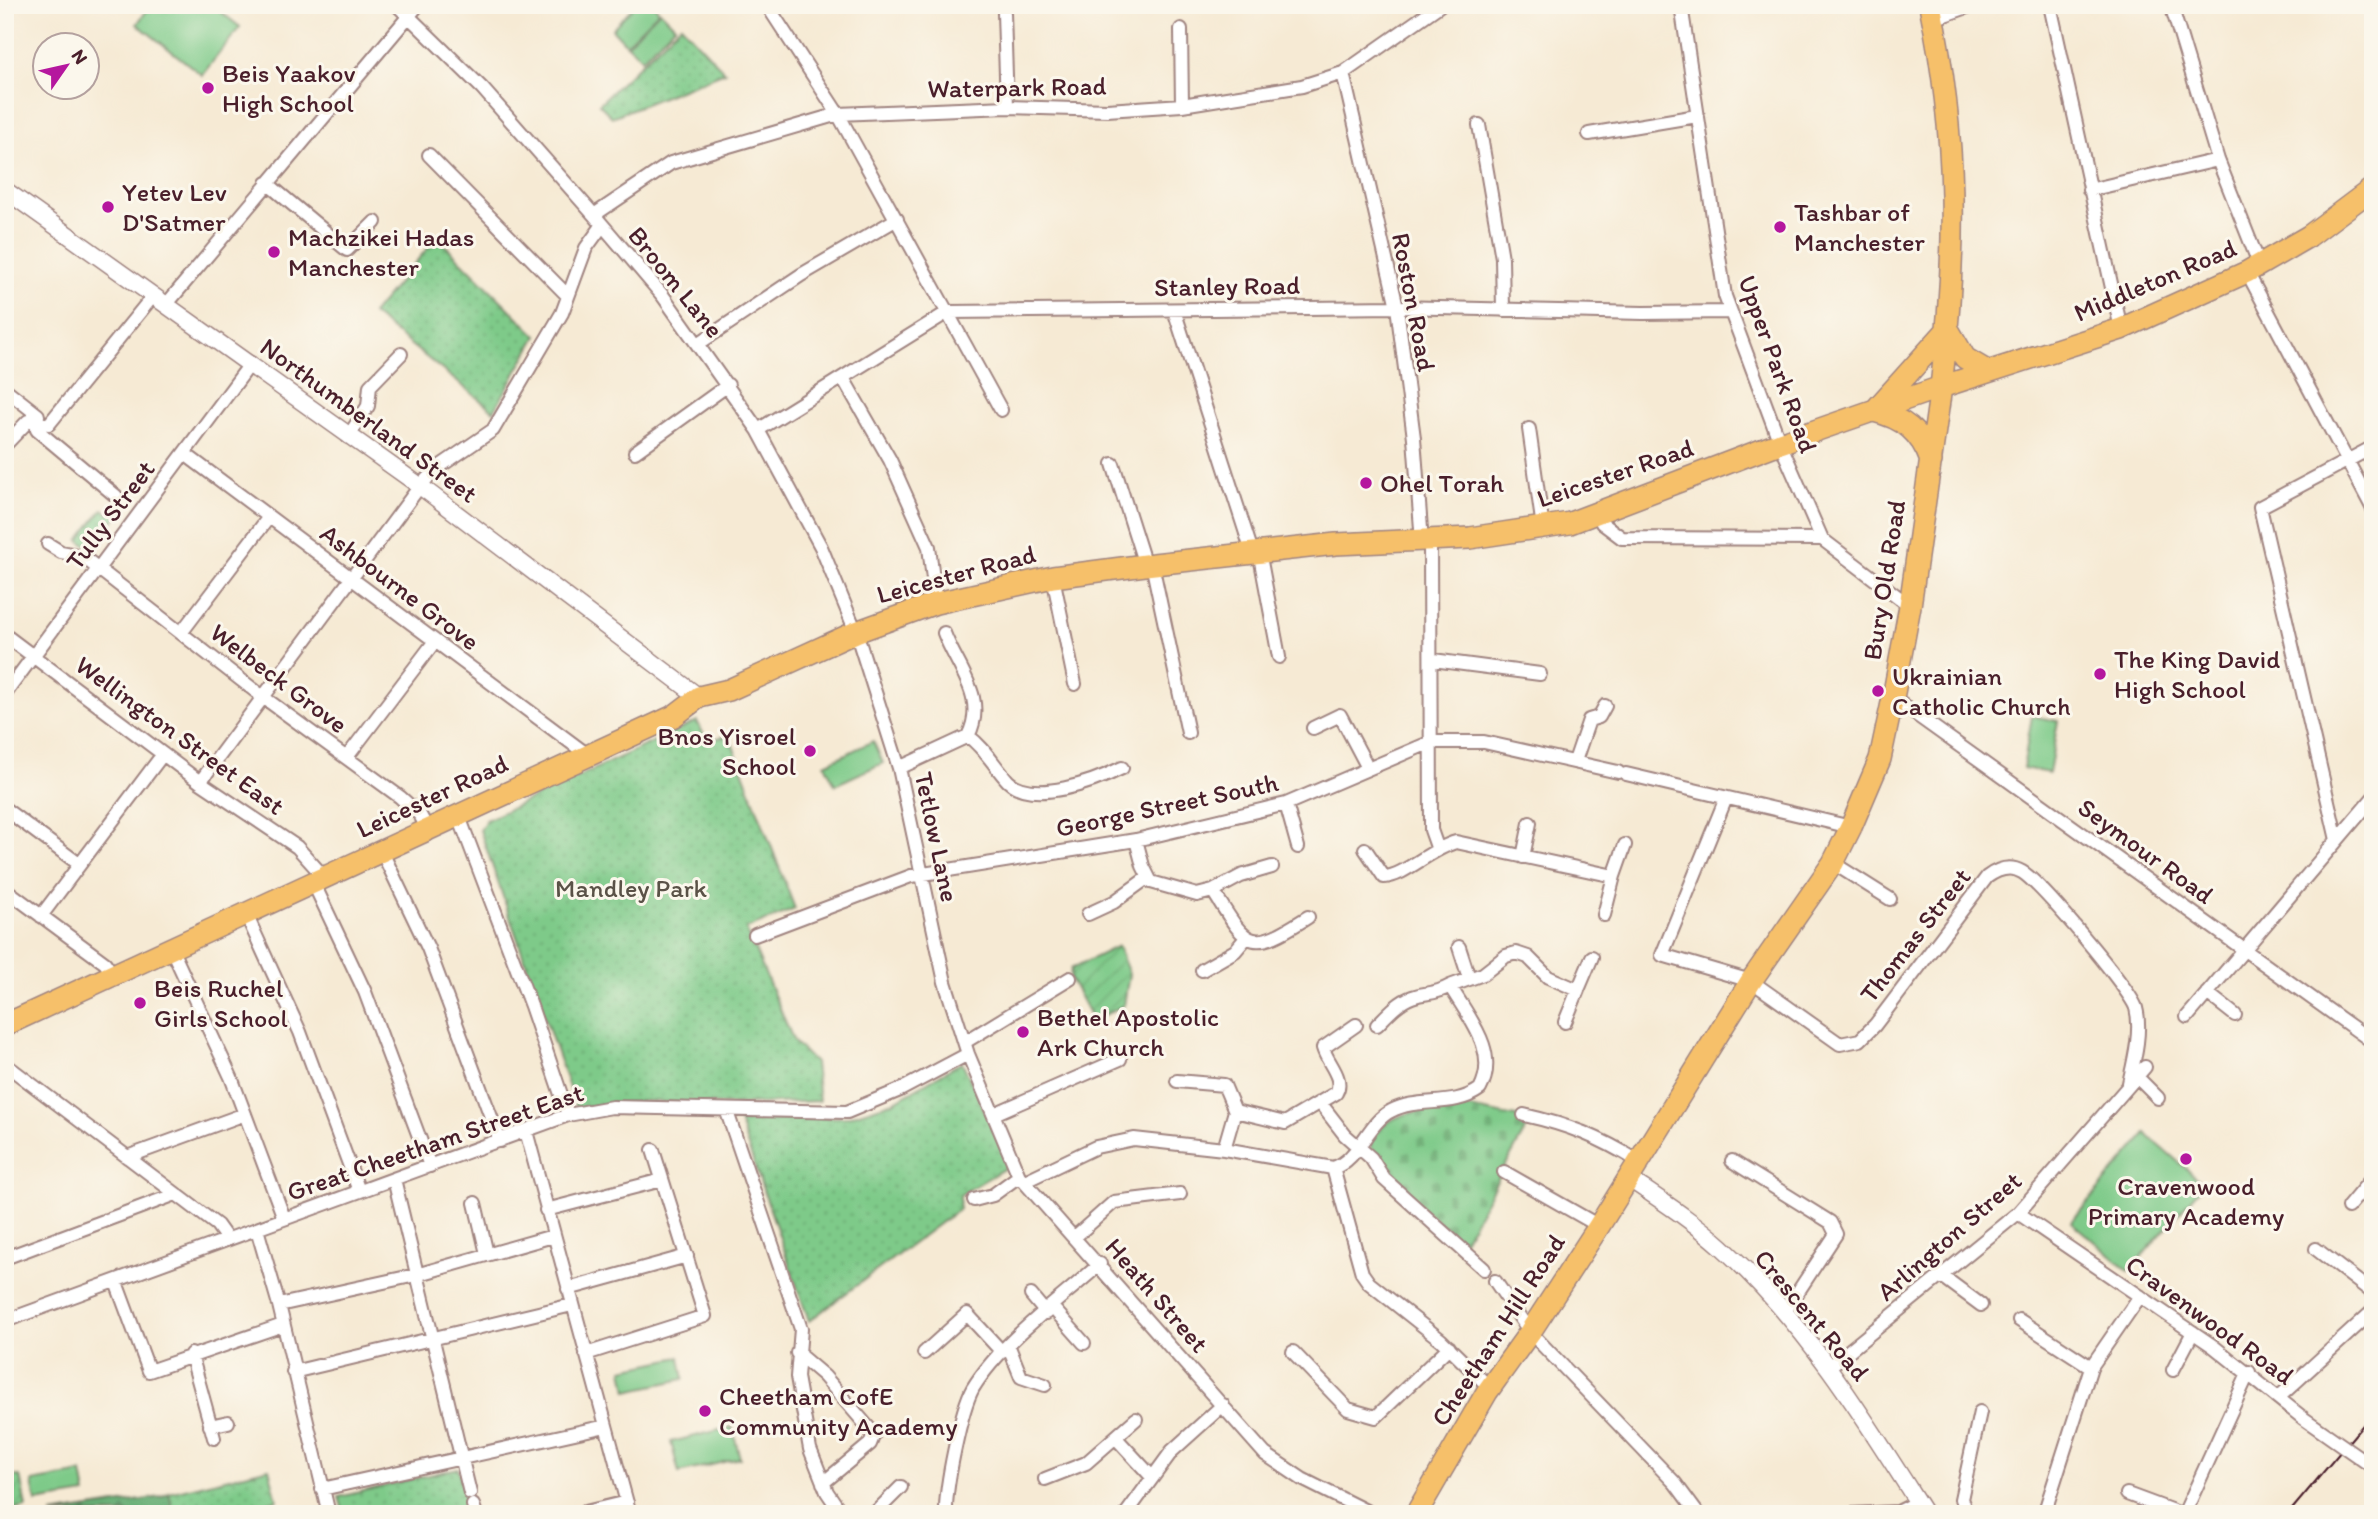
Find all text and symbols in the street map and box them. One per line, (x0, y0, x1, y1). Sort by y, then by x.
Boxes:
north arrow (32, 32, 102, 102)
text: N (67, 45, 93, 69)
place label: Beis Yaakov High School (222, 57, 356, 119)
street label: Waterpark Road (927, 69, 1107, 105)
marker: Beis Yaakov High School (200, 80, 216, 96)
place label: Yetev Lev D'Satmer (122, 176, 227, 238)
place label: Tashbar of Manchester (1794, 196, 1926, 258)
marker: Yetev Lev D'Satmer (100, 199, 116, 215)
marker: Tashbar of Manchester (1772, 219, 1788, 235)
street label: Broom Lane (621, 220, 731, 344)
place label: Machzikei Hadas Manchester (288, 221, 475, 283)
street label: Roston Road (1385, 230, 1443, 375)
street label: Middleton Road (2069, 231, 2241, 329)
marker: Machzikei Hadas Manchester (266, 244, 282, 260)
street label: Stanley Road (1154, 269, 1300, 303)
street label: Upper Park Road (1731, 271, 1825, 457)
street label: Northumberland Street (254, 330, 484, 510)
street label: Leicester Road (1533, 431, 1697, 515)
street label: Tully Street (58, 454, 162, 576)
place label: Ohel Torah (1380, 467, 1504, 499)
marker: Ohel Torah (1358, 475, 1374, 491)
street label: Bury Old Road (1856, 498, 1912, 662)
street label: Ashbourne Grove (314, 517, 486, 657)
street label: Leicester Road (873, 537, 1039, 611)
street label: Welbeck Grove (204, 616, 354, 740)
place label: The King David High School (2114, 643, 2280, 705)
street label: Wellington Street East (69, 648, 291, 822)
place label: Ukrainian Catholic Church (1892, 660, 2071, 722)
marker: The King David High School (2092, 666, 2108, 682)
marker: Ukrainian Catholic Church (1870, 683, 1886, 699)
place label: Bnos Yisroel School (657, 720, 796, 782)
marker: Bnos Yisroel School (802, 743, 818, 759)
street label: Leicester Road (351, 747, 513, 845)
street label: George Street South (1053, 766, 1281, 844)
street label: Tetlow Lane (908, 769, 966, 905)
street label: Seymour Road (2072, 791, 2221, 911)
street label: Thomas Street (1853, 861, 1978, 1009)
park label: Mandley Park (555, 872, 708, 904)
place label: Beis Ruchel Girls School (154, 972, 288, 1034)
marker: Beis Ruchel Girls School (132, 995, 148, 1011)
place label: Bethel Apostolic Ark Church (1037, 1001, 1219, 1063)
marker: Bethel Apostolic Ark Church (1015, 1024, 1031, 1040)
street label: Great Cheetham Street East (283, 1076, 588, 1208)
marker: Cravenwood Primary Academy (2178, 1151, 2194, 1167)
street label: Arlington Street (1870, 1164, 2028, 1308)
place label: Cravenwood Primary Academy (2088, 1170, 2284, 1232)
street label: Cheetham Hill Road (1424, 1227, 1572, 1432)
street label: Heath Street (1099, 1231, 1216, 1359)
street label: Crescent Road (1748, 1243, 1876, 1387)
street label: Cravenwood Road (2120, 1248, 2300, 1392)
place label: Cheetham CofE Community Academy (719, 1380, 958, 1442)
marker: Cheetham CofE Community Academy (697, 1403, 713, 1419)

